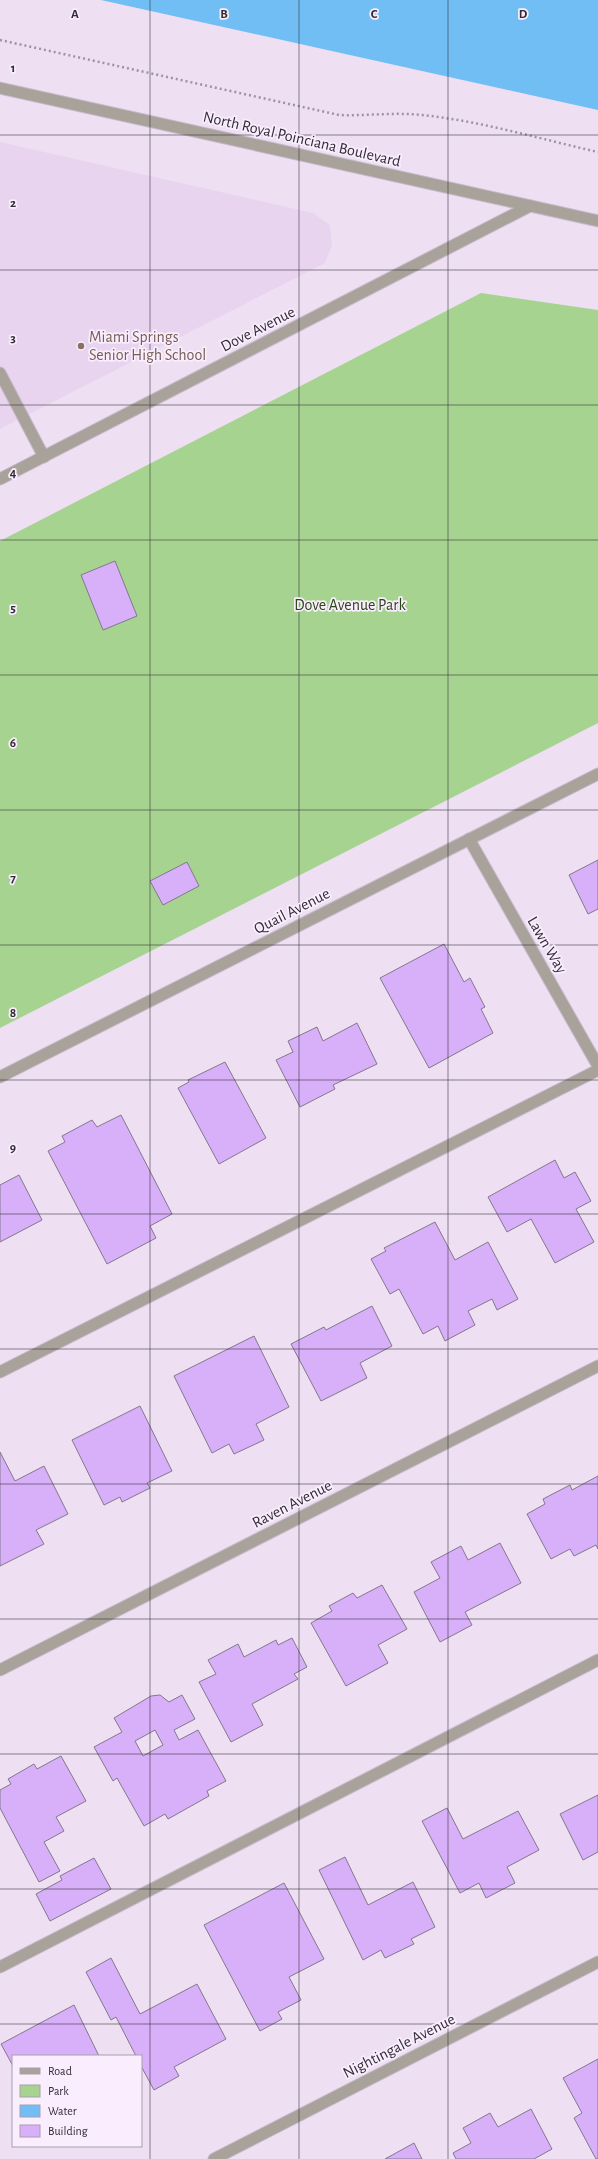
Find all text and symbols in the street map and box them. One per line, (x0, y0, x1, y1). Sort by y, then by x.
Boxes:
text: A (71, 8, 79, 21)
text: B (220, 8, 228, 21)
text: C (371, 8, 378, 21)
text: D (519, 8, 528, 21)
text: 1 (11, 62, 15, 75)
street label: North Royal Poinciana Boulevard (201, 108, 402, 171)
text: 2 (10, 197, 16, 210)
street label: Dove Avenue (218, 303, 298, 355)
place label: Miami Springs Senior High School (89, 329, 206, 363)
text: 3 (10, 332, 16, 345)
marker: Miami Springs Senior High School (76, 341, 86, 351)
text: 4 (10, 467, 17, 480)
park label: Dove Avenue Park (294, 597, 406, 613)
text: 5 (10, 602, 16, 615)
text: 6 (10, 737, 16, 750)
text: 7 (10, 872, 16, 885)
street label: Quail Avenue (251, 885, 333, 938)
street label: Lawn Way (523, 914, 570, 977)
text: 8 (10, 1007, 16, 1020)
text: 9 (10, 1142, 16, 1155)
street label: Raven Avenue (250, 1477, 334, 1531)
street label: Nightingale Avenue (340, 2011, 458, 2081)
legend (12, 2055, 142, 2147)
text: Road (48, 2065, 72, 2077)
text: Park (48, 2085, 69, 2097)
text: Water (48, 2105, 77, 2117)
text: Building (48, 2125, 88, 2137)

